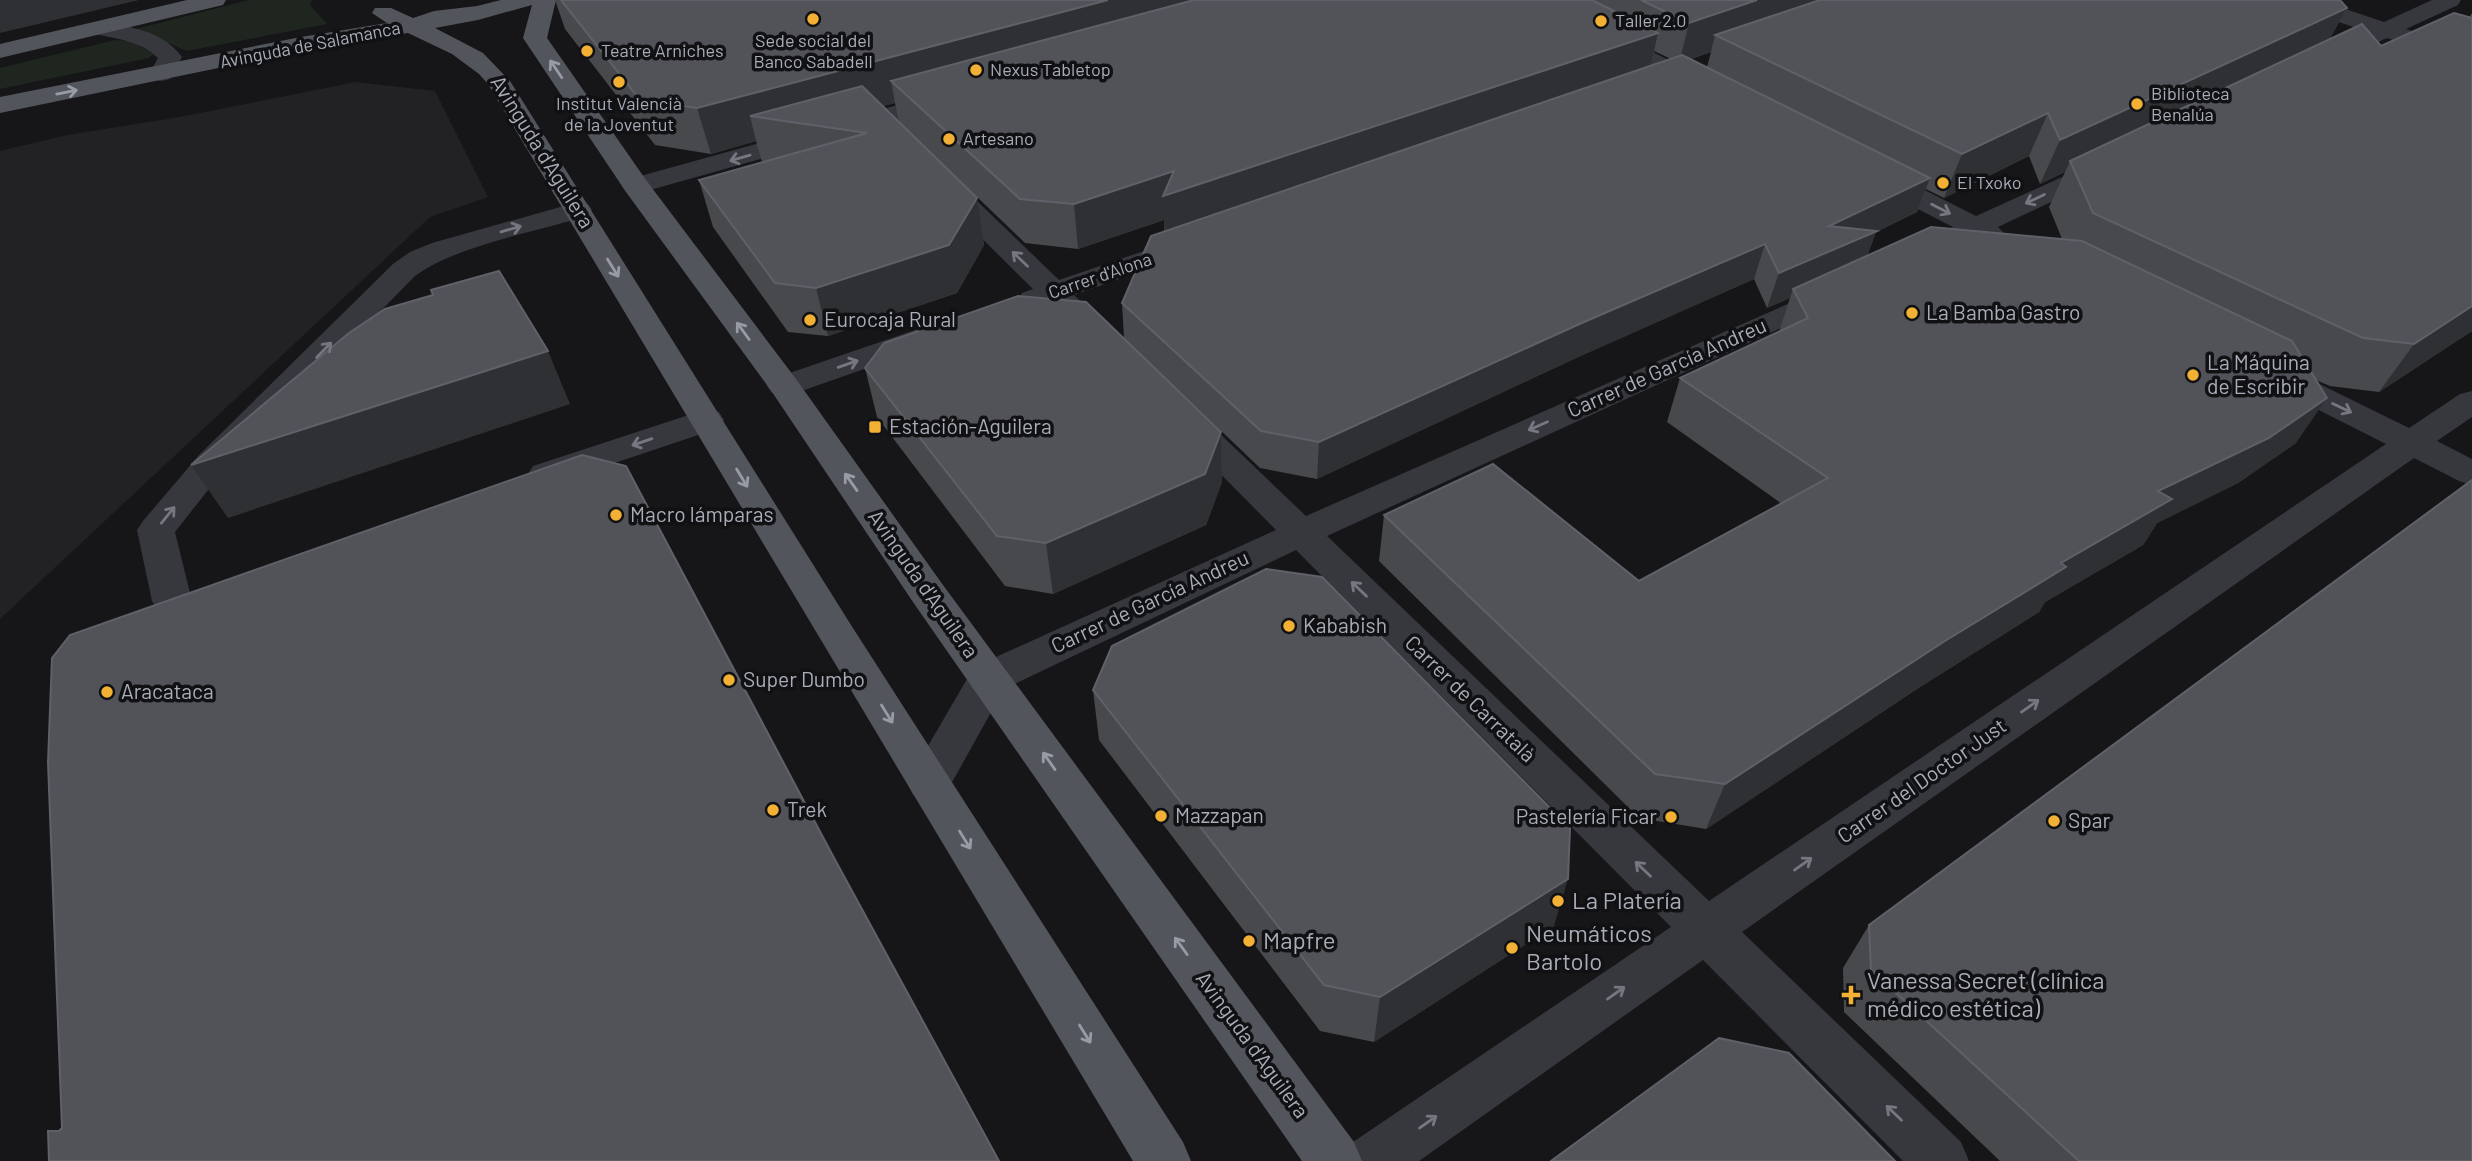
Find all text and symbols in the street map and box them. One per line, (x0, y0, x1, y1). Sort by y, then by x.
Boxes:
place label: Taller 2.0 (1615, 9, 1686, 31)
marker: Sede social del Banco Sabadell (805, 11, 821, 27)
marker: Taller 2.0 (1593, 13, 1609, 29)
street label: Avinguda de Salamanca (218, 16, 402, 72)
place label: Sede social del Banco Sabadell (753, 29, 873, 72)
place label: Teatre Arniches (601, 39, 724, 61)
marker: Teatre Arniches (579, 43, 595, 59)
place label: Nexus Tabletop (990, 58, 1111, 80)
one-way arrow (549, 60, 563, 79)
marker: Nexus Tabletop (968, 62, 984, 78)
street label: Avinguda d'Aguilera (486, 70, 600, 232)
marker: Institut Valencià de la Joventut (611, 74, 627, 90)
place label: Biblioteca Benalúa (2151, 82, 2230, 125)
one-way arrow (55, 85, 78, 99)
place label: Institut Valencià de la Joventut (556, 92, 682, 135)
marker: Biblioteca Benalúa (2129, 96, 2145, 112)
place label: Artesano (963, 127, 1034, 149)
marker: Artesano (941, 131, 957, 147)
one-way arrow (729, 152, 751, 165)
place label: El Txoko (1957, 171, 2022, 193)
marker: El Txoko (1935, 175, 1951, 191)
one-way arrow (2025, 193, 2046, 207)
one-way arrow (1930, 203, 1950, 217)
one-way arrow (499, 222, 521, 235)
street label: Carrer d'Alona (1045, 247, 1154, 303)
one-way arrow (1012, 251, 1029, 268)
one-way arrow (607, 258, 621, 278)
place label: La Bamba Gastro (1926, 299, 2081, 324)
marker: La Bamba Gastro (1904, 305, 1920, 321)
place label: Eurocaja Rural (824, 306, 956, 331)
street label: Carrer de García Andreu (1563, 311, 1770, 422)
marker: Eurocaja Rural (802, 312, 818, 328)
one-way arrow (736, 322, 750, 341)
one-way arrow (316, 341, 333, 358)
place label: La Máquina de Escribir (2207, 349, 2310, 398)
one-way arrow (837, 357, 859, 370)
marker: La Máquina de Escribir (2185, 367, 2201, 383)
one-way arrow (2331, 402, 2352, 416)
place label: Estación-Aguilera (889, 413, 1052, 438)
marker: Estación-Aguilera (867, 419, 883, 435)
one-way arrow (1528, 420, 1549, 433)
one-way arrow (631, 436, 653, 449)
one-way arrow (735, 468, 749, 488)
one-way arrow (844, 473, 858, 492)
place label: Macro lámparas (630, 501, 774, 526)
street label: Avinguda d'Aguilera (864, 504, 985, 662)
one-way arrow (161, 506, 176, 524)
marker: Macro lámparas (608, 507, 624, 523)
street label: Carrer de García Andreu (1047, 544, 1252, 657)
one-way arrow (1350, 581, 1367, 598)
place label: Kababish (1303, 612, 1387, 637)
marker: Kababish (1281, 618, 1297, 634)
street label: Carrer de Carratalà (1401, 629, 1541, 767)
place label: Super Dumbo (743, 666, 865, 691)
marker: Super Dumbo (721, 672, 737, 688)
place label: Aracataca (121, 678, 214, 703)
marker: Aracataca (99, 684, 115, 700)
one-way arrow (2020, 699, 2039, 713)
one-way arrow (880, 704, 894, 724)
street label: Carrer del Doctor Just (1832, 712, 2010, 847)
one-way arrow (1041, 752, 1056, 771)
place label: Trek (787, 796, 827, 821)
marker: Trek (765, 802, 781, 818)
place label: Mazzapan (1175, 802, 1264, 827)
place label: Pastelería Ficar (1516, 803, 1657, 828)
place label: Spar (2068, 807, 2111, 832)
marker: Mazzapan (1153, 808, 1169, 824)
marker: Pastelería Ficar (1663, 809, 1679, 825)
marker: Spar (2046, 813, 2062, 829)
one-way arrow (959, 830, 973, 850)
one-way arrow (1793, 857, 1812, 871)
one-way arrow (1635, 860, 1652, 877)
place label: La Platería (1572, 885, 1682, 914)
marker: La Platería (1550, 893, 1566, 909)
place label: Neumáticos Bartolo (1526, 918, 1652, 975)
place label: Mapfre (1263, 925, 1336, 954)
marker: Mapfre (1241, 933, 1257, 949)
one-way arrow (1174, 937, 1188, 956)
marker: Neumáticos Bartolo (1504, 940, 1520, 956)
place label: Vanessa Secret (clínica médico estética) (1867, 965, 2105, 1022)
street label: Avinguda d'Aguilera (1192, 966, 1315, 1122)
marker: Vanessa Secret (clínica médico estética) (1841, 985, 1861, 1005)
one-way arrow (1605, 986, 1625, 1000)
one-way arrow (1079, 1023, 1093, 1043)
one-way arrow (1885, 1105, 1902, 1122)
one-way arrow (1418, 1115, 1437, 1129)

